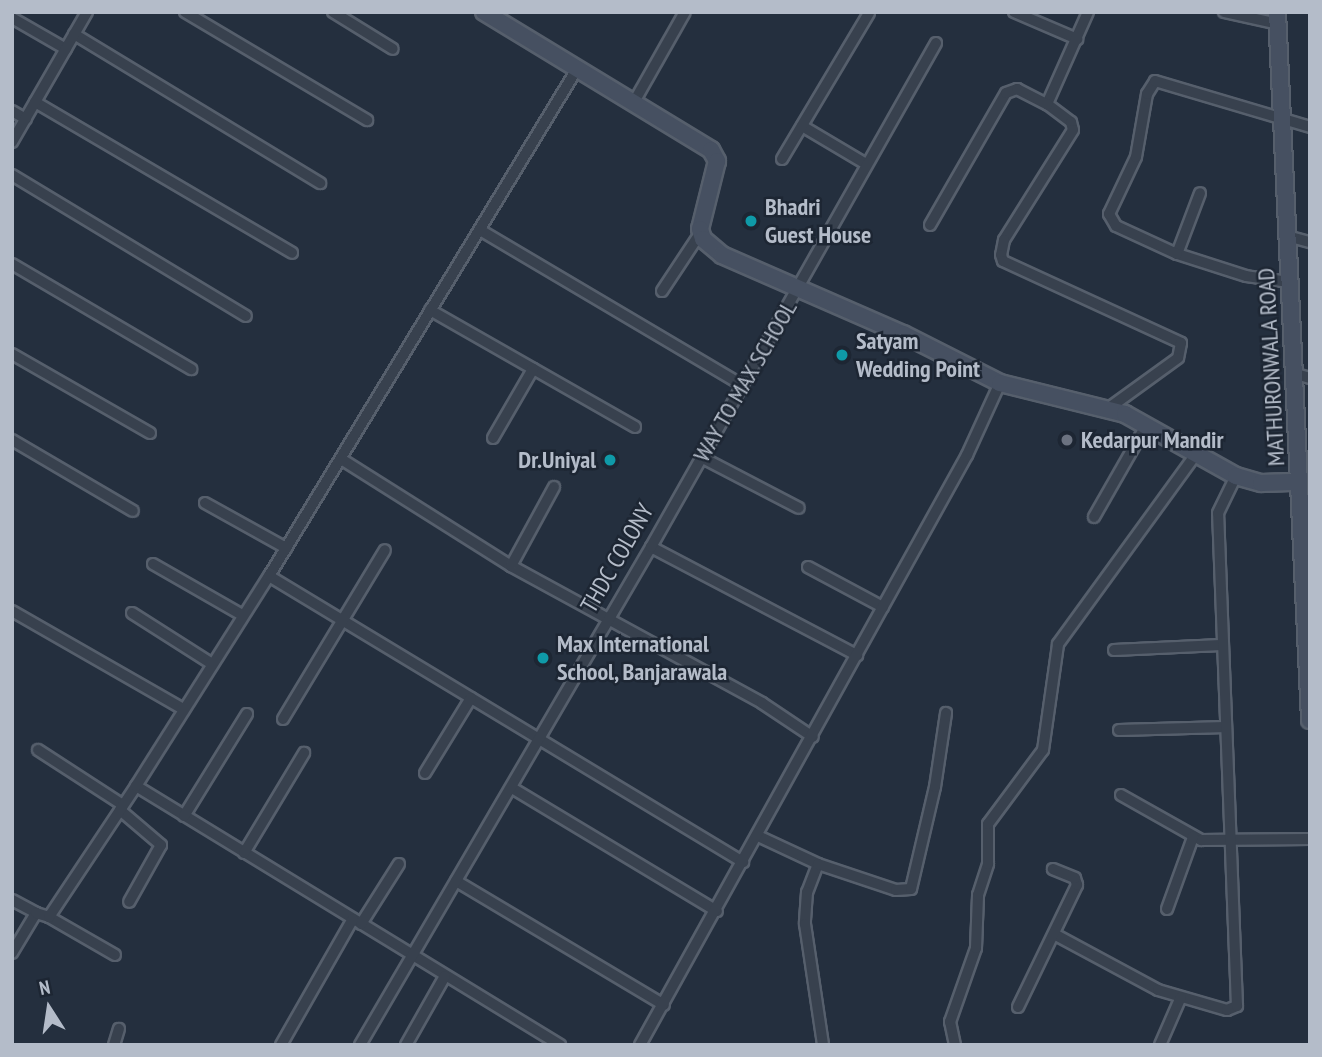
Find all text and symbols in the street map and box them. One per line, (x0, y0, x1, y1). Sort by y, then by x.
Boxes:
place label: Bhadri Guest House (765, 193, 871, 249)
marker: Bhadri Guest House (743, 213, 759, 229)
street label: MATHURONWALA ROAD (1251, 267, 1291, 467)
street label: WAY TO MAX SCHOOL (687, 294, 803, 468)
place label: Satyam Wedding Point (856, 327, 980, 383)
marker: Satyam Wedding Point (834, 347, 850, 363)
place label: Kedarpur Mandir (1081, 426, 1224, 454)
marker: Kedarpur Mandir (1059, 432, 1075, 448)
place label: Dr.Uniyal (518, 446, 596, 474)
marker: Dr.Uniyal (602, 452, 618, 468)
street label: THDC COLONY (574, 498, 660, 618)
place label: Max International School, Banjarawala (557, 630, 729, 686)
marker: Max International School, Banjarawala (535, 650, 551, 666)
north arrow (14, 973, 84, 1043)
text: N (37, 975, 52, 1000)

